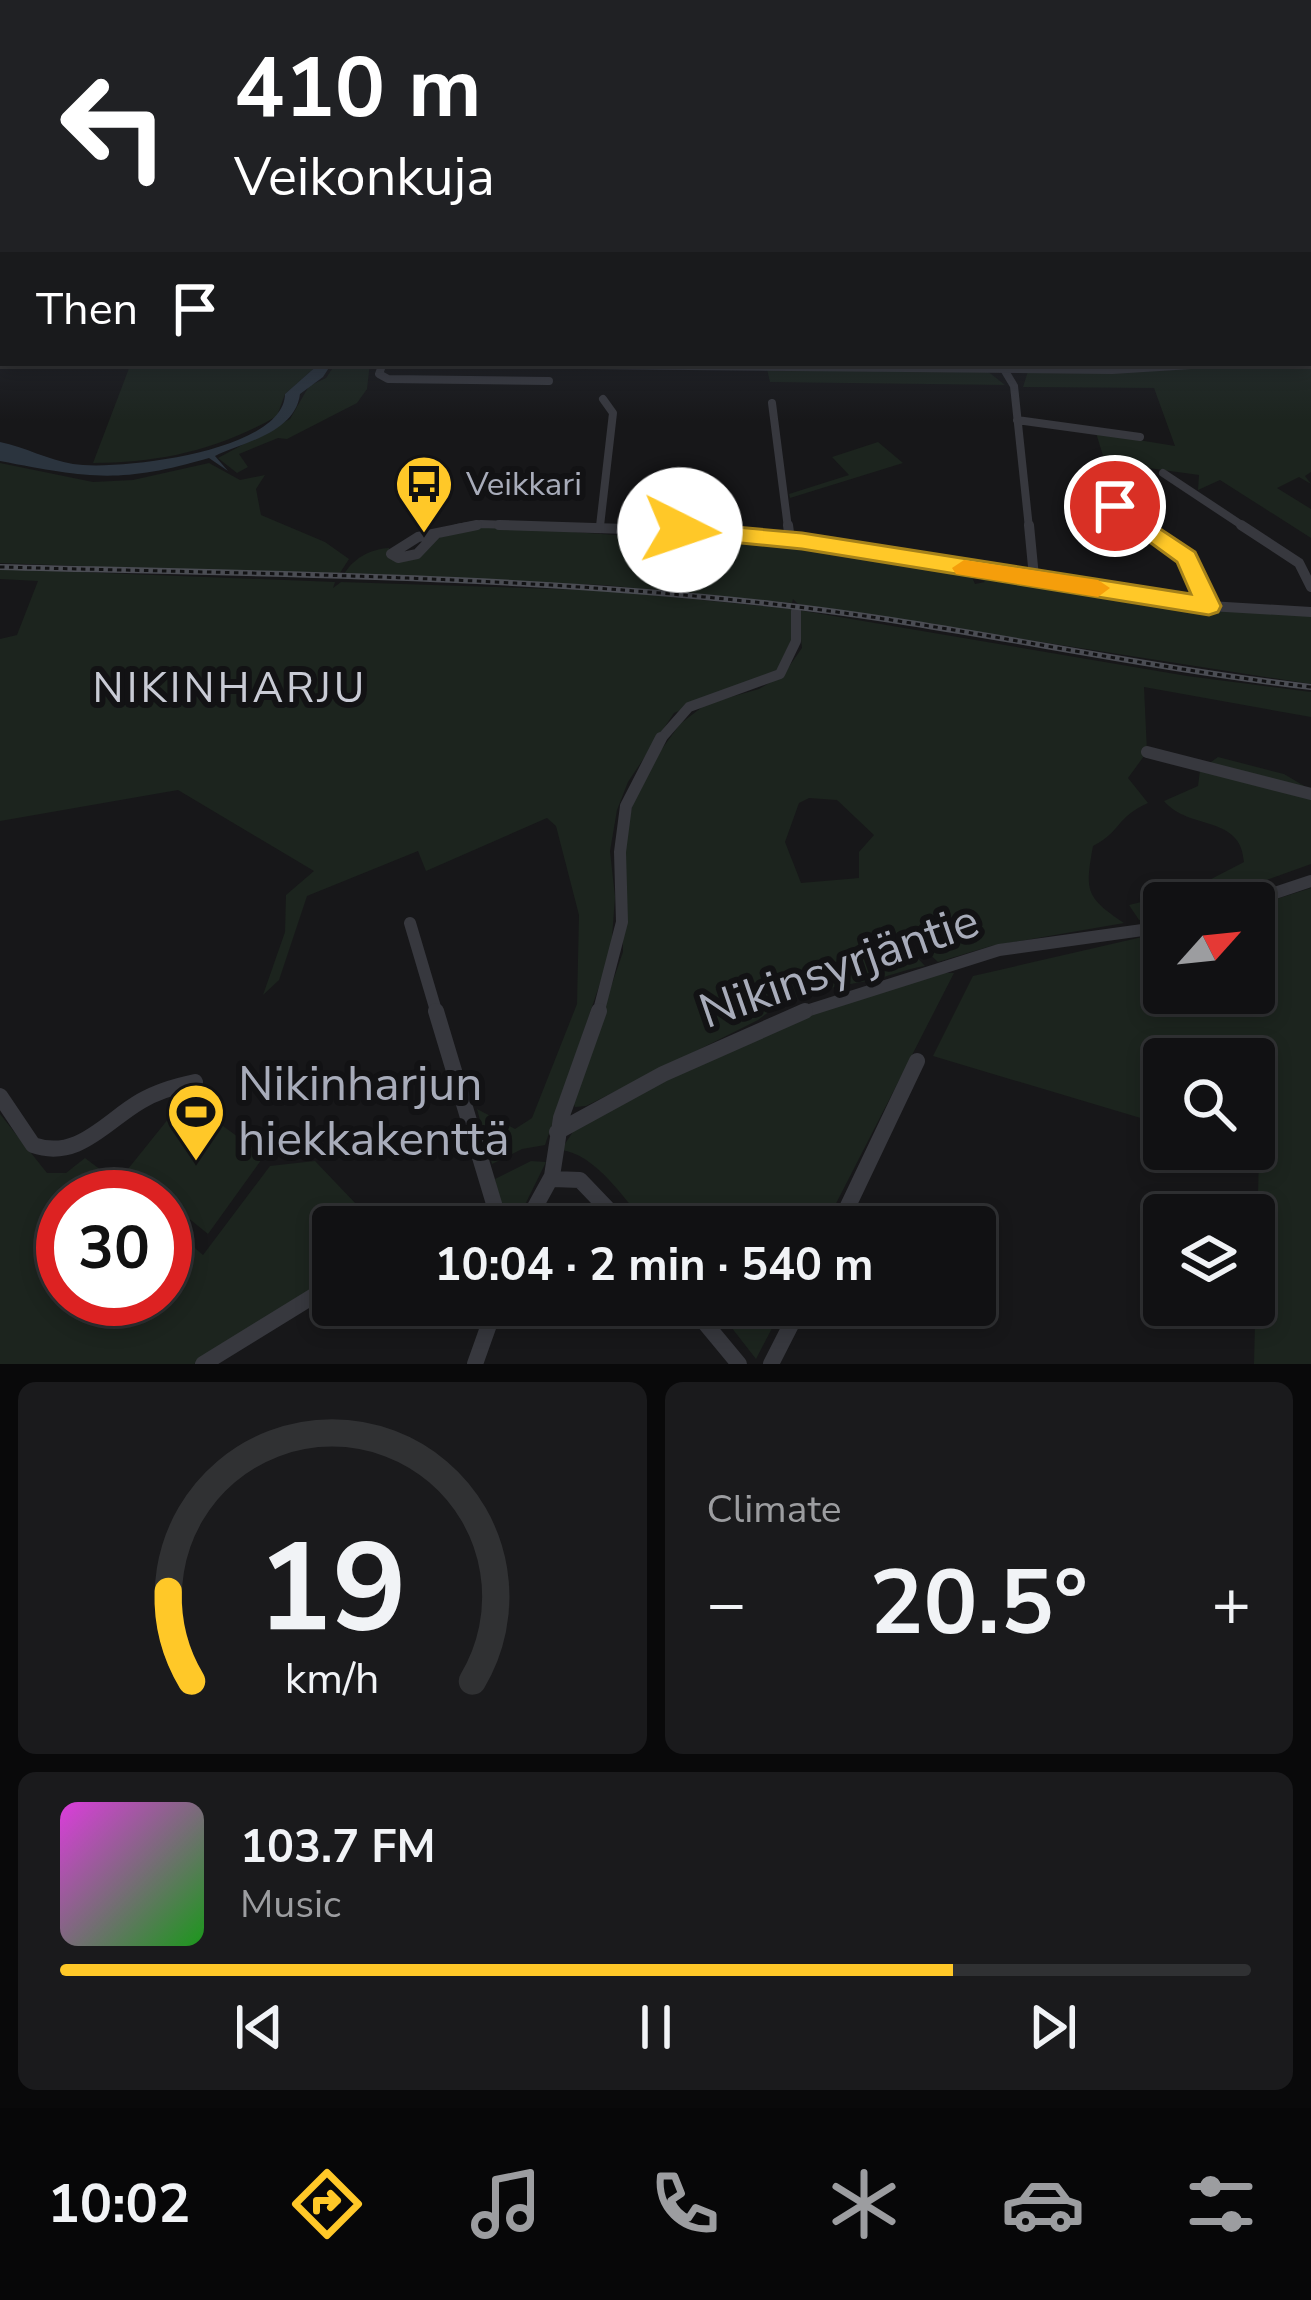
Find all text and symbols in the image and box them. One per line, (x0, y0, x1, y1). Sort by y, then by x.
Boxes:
text: 410 m (234, 31, 482, 146)
icon: left (36, 48, 192, 204)
text: Veikonkuja (234, 140, 495, 214)
icon: arrive (162, 276, 228, 342)
text: Then (36, 279, 138, 340)
bus stop icon: Veikkari (393, 453, 455, 535)
pin (1064, 455, 1166, 557)
place label: Veikkari (465, 462, 582, 507)
position arrow (617, 467, 743, 593)
icon: arrive (1082, 473, 1148, 539)
district label: NIKINHARJU (93, 660, 367, 717)
north arrow (1143, 882, 1275, 1014)
map controls (1143, 882, 1275, 1326)
street label: Nikinsyrjäntie (691, 887, 987, 1045)
button: search (1143, 1038, 1275, 1170)
place label: Nikinharjun hiekkakenttä (238, 1051, 510, 1172)
sports icon: Nikinharjun hiekkakenttä (165, 1081, 227, 1163)
speed limit sign: 30 (36, 1170, 192, 1326)
button: layers (1143, 1194, 1275, 1326)
text: 10:04 · 2 min · 540 m (434, 1235, 874, 1296)
text: Climate (707, 1483, 842, 1536)
text: 19 (257, 1504, 407, 1674)
text: 20.5° (870, 1542, 1088, 1665)
text: − (707, 1559, 746, 1649)
text: + (1211, 1559, 1251, 1649)
text: km/h (285, 1650, 380, 1708)
text: 103.7 FM (240, 1817, 436, 1878)
text: Music (240, 1878, 341, 1931)
icon: previous (226, 1994, 292, 2060)
icon: pause (623, 1994, 689, 2060)
icon: next (1020, 1994, 1086, 2060)
icon: directions (285, 2162, 369, 2246)
icon: music (464, 2162, 548, 2246)
icon: phone (643, 2162, 727, 2246)
icon: climate (822, 2162, 906, 2246)
icon: car (1001, 2162, 1085, 2246)
icon: filters (1179, 2162, 1263, 2246)
text: 10:02 (47, 2167, 190, 2241)

